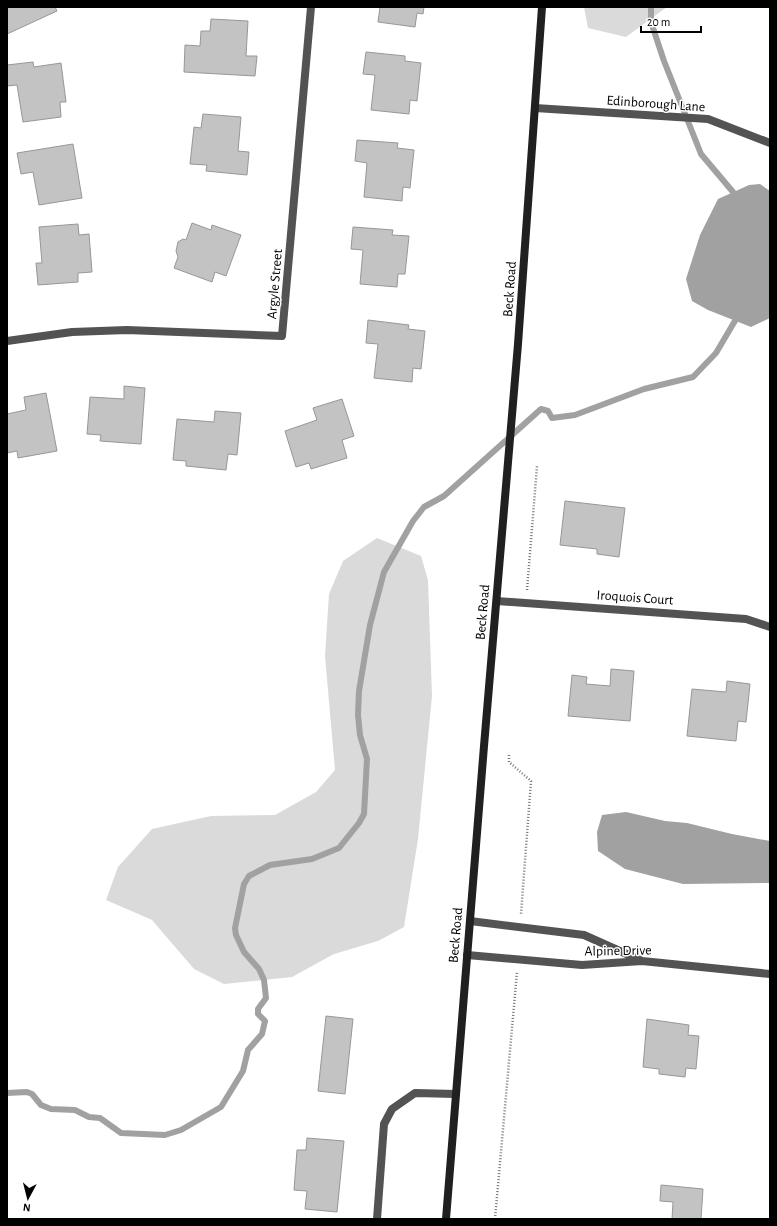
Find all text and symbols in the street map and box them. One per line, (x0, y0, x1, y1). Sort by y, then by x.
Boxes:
scale bar (641, 8, 701, 34)
text: 20 m (647, 16, 670, 28)
street label: Edinborough Lane (606, 94, 706, 114)
street label: Argyle Street (265, 248, 285, 320)
street label: Beck Road (501, 261, 519, 317)
street label: Beck Road (474, 584, 492, 640)
street label: Iroquois Court (596, 588, 674, 608)
street label: Beck Road (447, 907, 465, 963)
street label: Alpine Drive (584, 943, 652, 959)
north arrow (8, 1178, 48, 1218)
text: N (22, 1202, 31, 1213)

